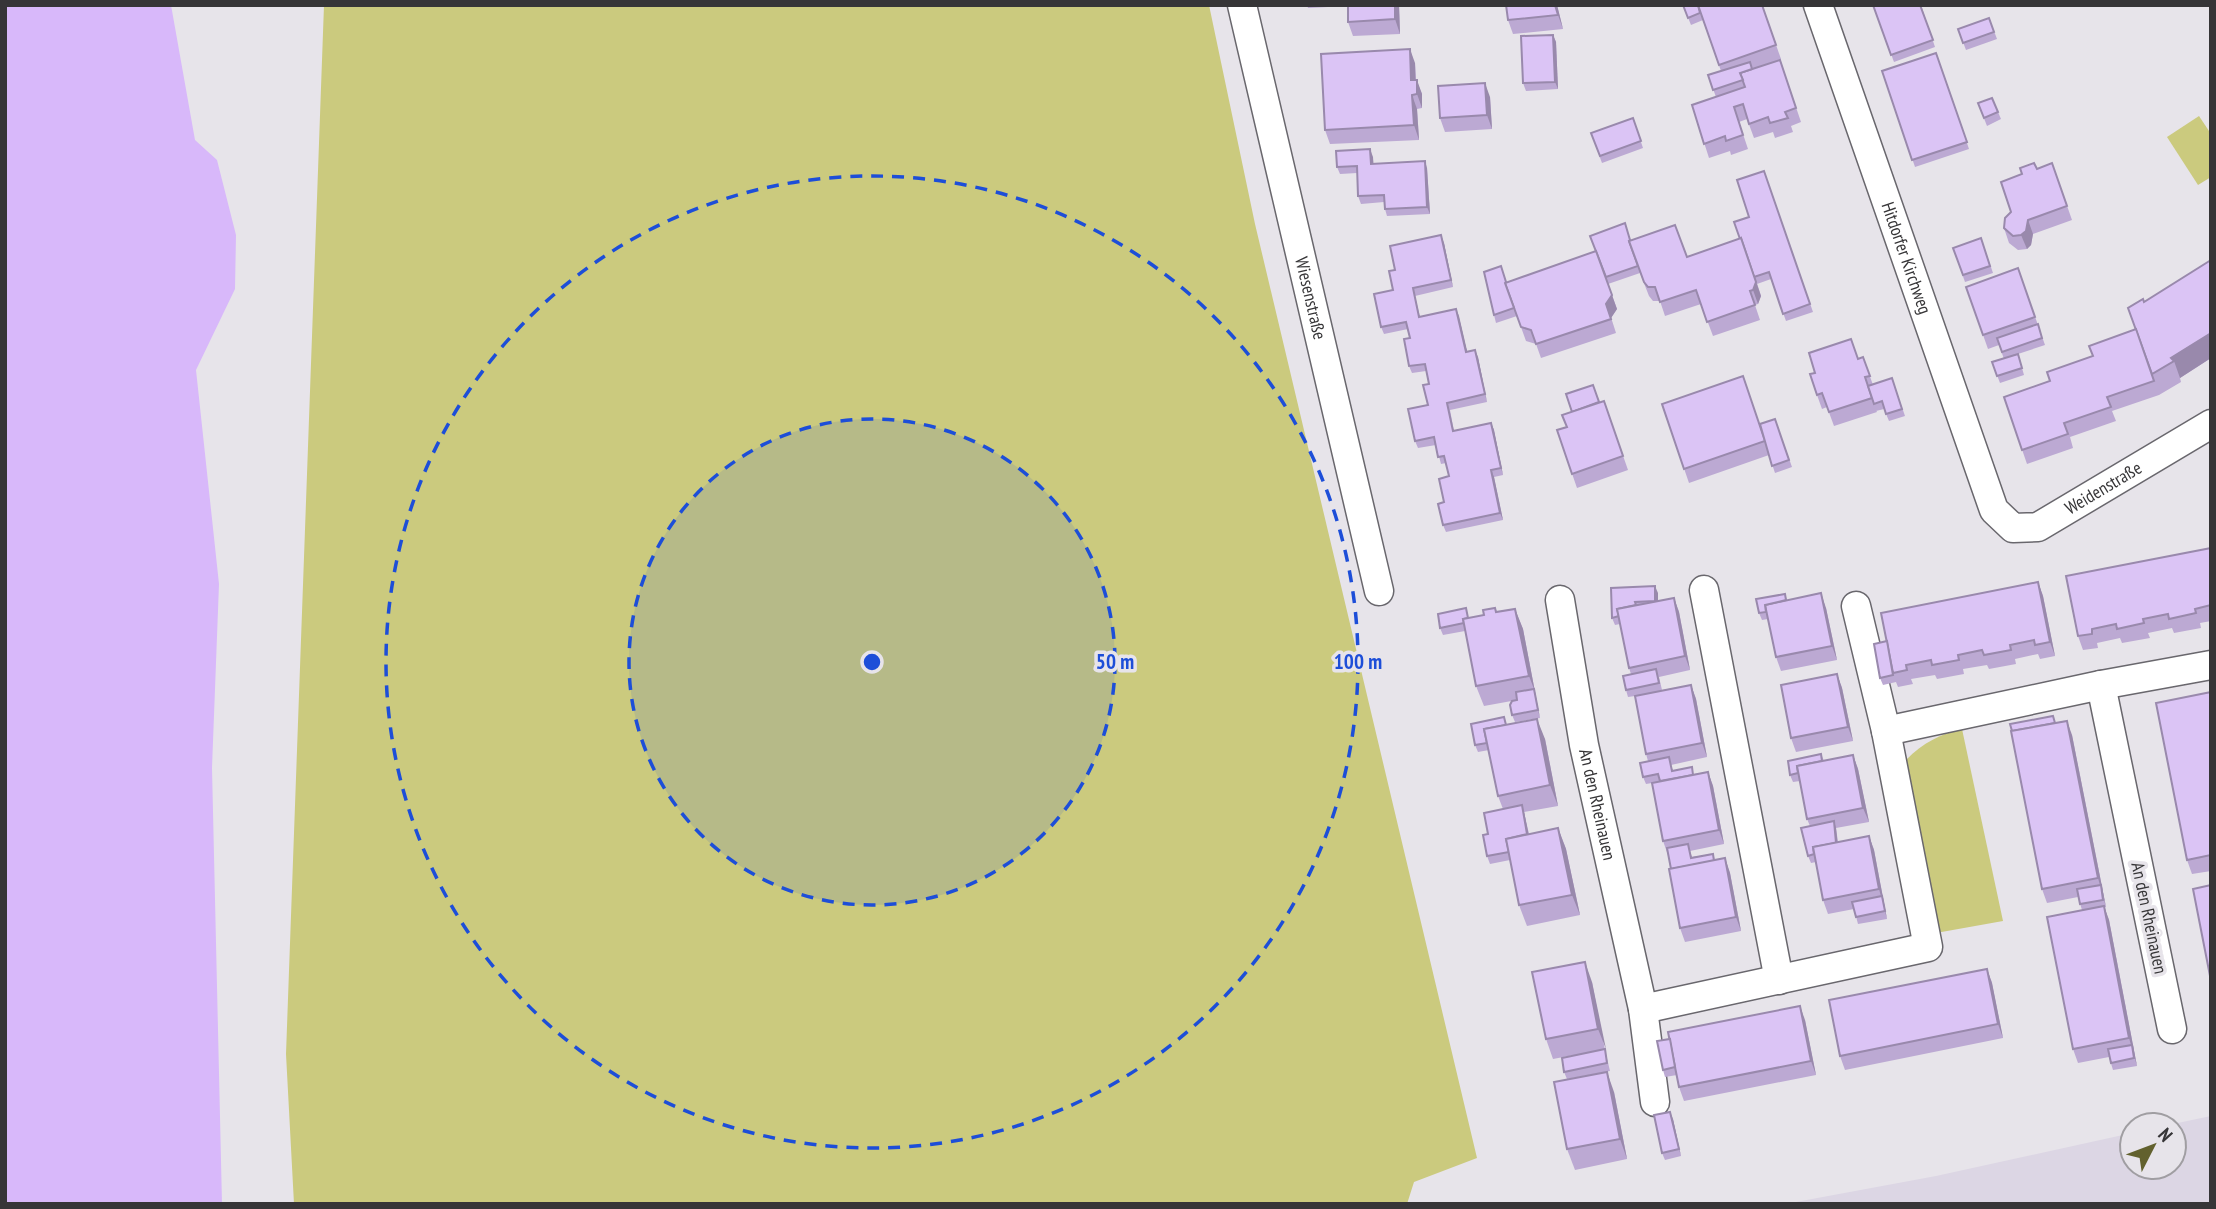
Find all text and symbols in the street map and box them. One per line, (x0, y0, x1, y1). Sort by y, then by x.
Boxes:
street label: Hitdorfer Kirchweg (1877, 199, 1937, 317)
street label: Wiesenstraße (1290, 254, 1332, 342)
street label: Weidenstraße (2061, 456, 2146, 519)
text: 50 m (1096, 648, 1134, 675)
text: 100 m (1334, 648, 1382, 675)
centre of rings (860, 650, 884, 674)
street label: An den Rheinauen (1574, 747, 1621, 862)
street label: An den Rheinauen (2126, 860, 2173, 976)
north arrow (2118, 1111, 2188, 1181)
text: N (2153, 1123, 2178, 1146)

